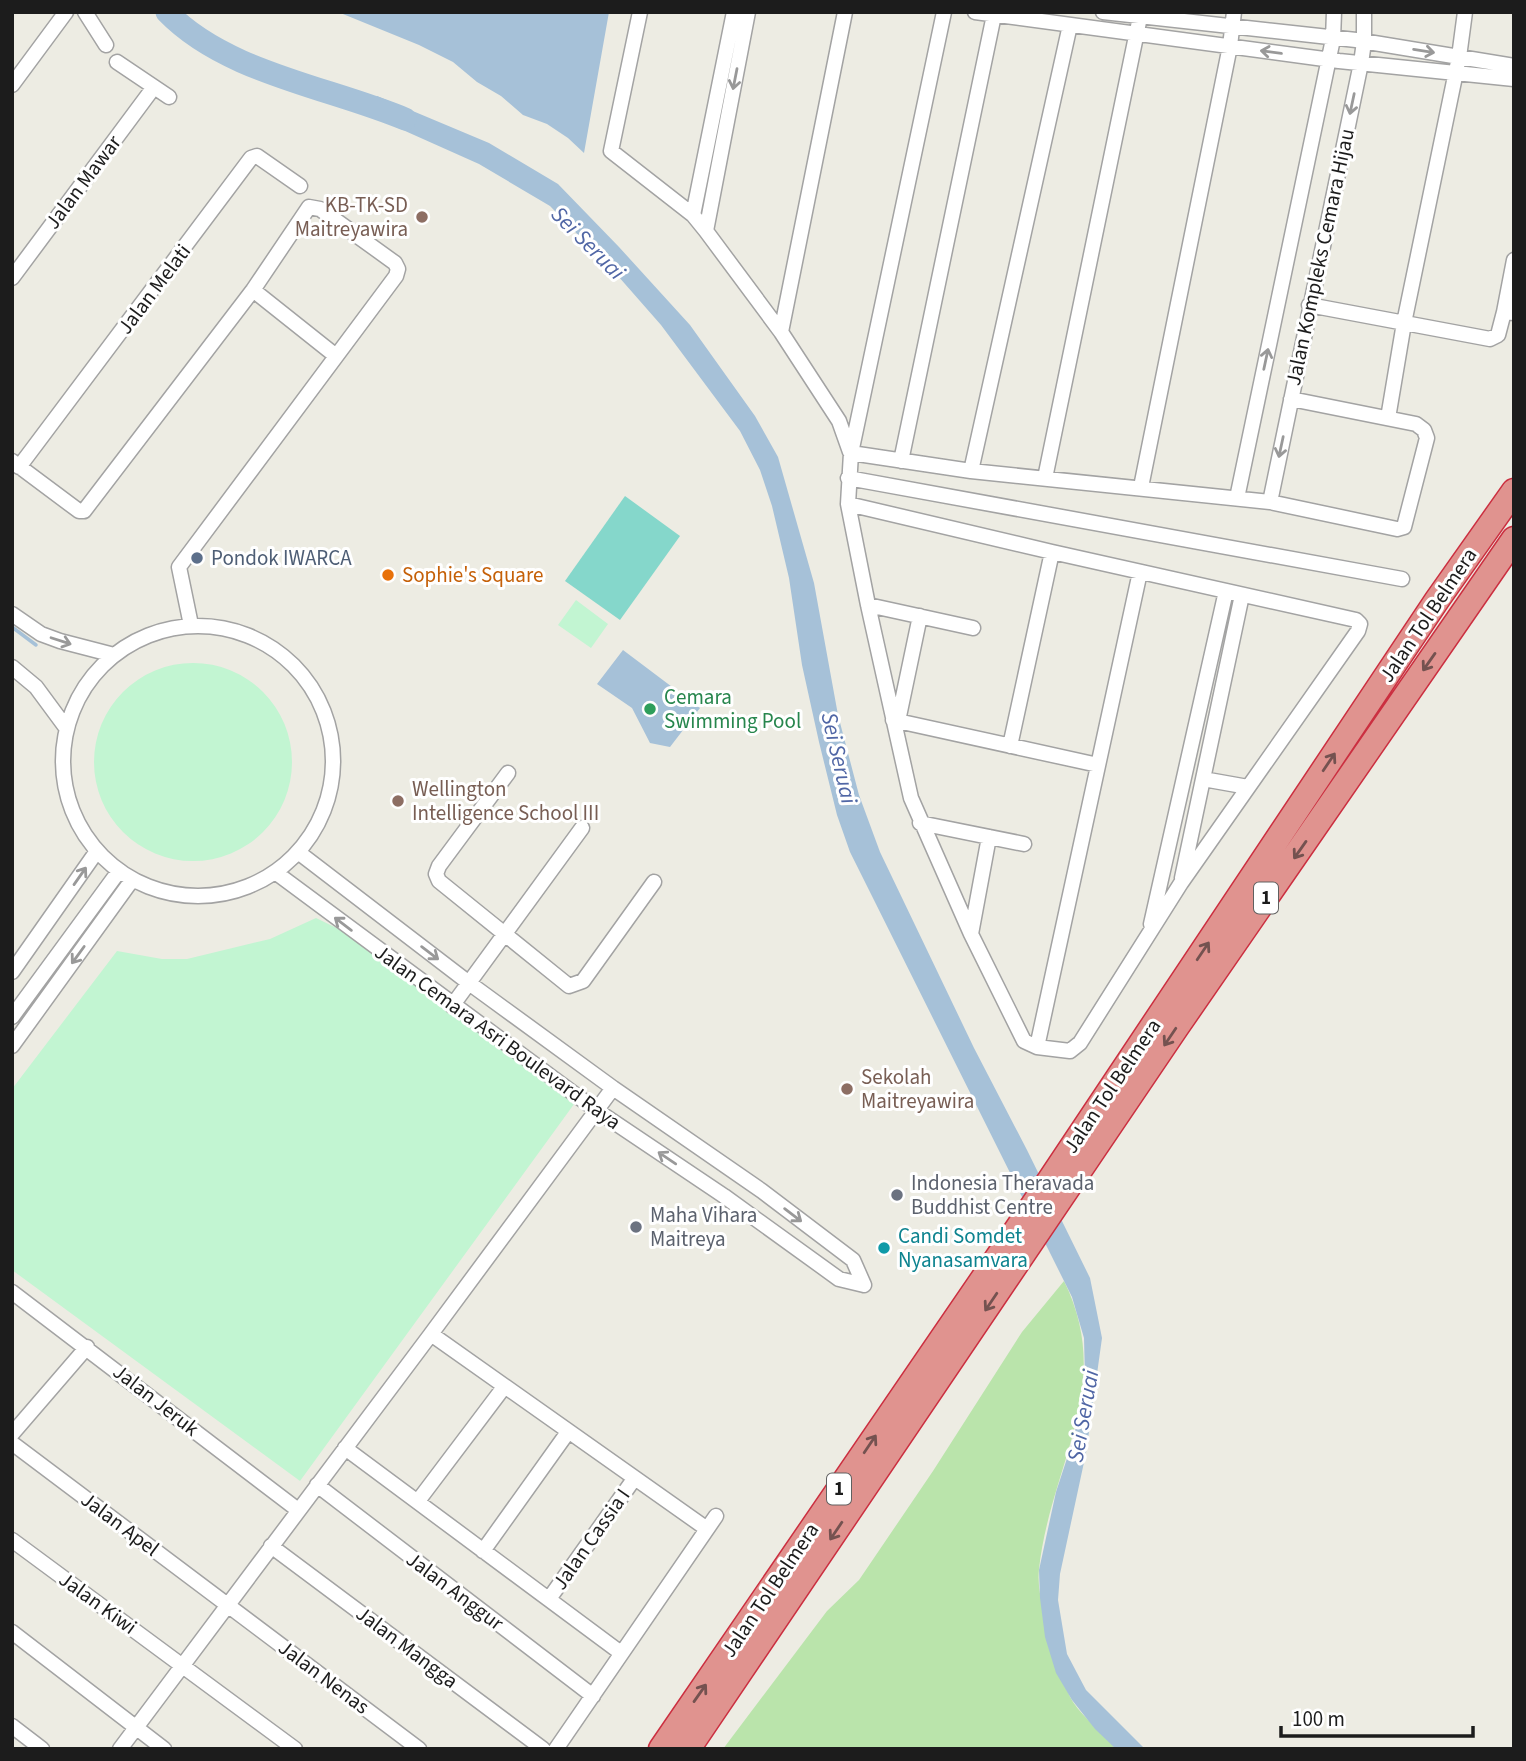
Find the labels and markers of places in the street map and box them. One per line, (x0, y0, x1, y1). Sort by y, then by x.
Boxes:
place label: KB-TK-SD Maitreyawira (295, 190, 408, 244)
marker: KB-TK-SD Maitreyawira (414, 209, 430, 225)
place label: Pondok IWARCA (211, 543, 352, 573)
marker: Pondok IWARCA (189, 550, 205, 566)
place label: Sophie's Square (402, 560, 543, 590)
marker: Sophie's Square (380, 567, 396, 583)
place label: Cemara Swimming Pool (664, 682, 801, 736)
marker: Cemara Swimming Pool (642, 701, 658, 717)
place label: Wellington Intelligence School III (412, 774, 599, 828)
marker: Wellington Intelligence School III (390, 793, 406, 809)
place label: Sekolah Maitreyawira (861, 1062, 974, 1116)
marker: Sekolah Maitreyawira (839, 1081, 855, 1097)
place label: Indonesia Theravada Buddhist Centre (911, 1168, 1094, 1222)
marker: Indonesia Theravada Buddhist Centre (889, 1187, 905, 1203)
place label: Maha Vihara Maitreya (650, 1200, 757, 1254)
marker: Maha Vihara Maitreya (628, 1219, 644, 1235)
place label: Candi Somdet Nyanasamvara (898, 1221, 1028, 1275)
marker: Candi Somdet Nyanasamvara (876, 1240, 892, 1256)

